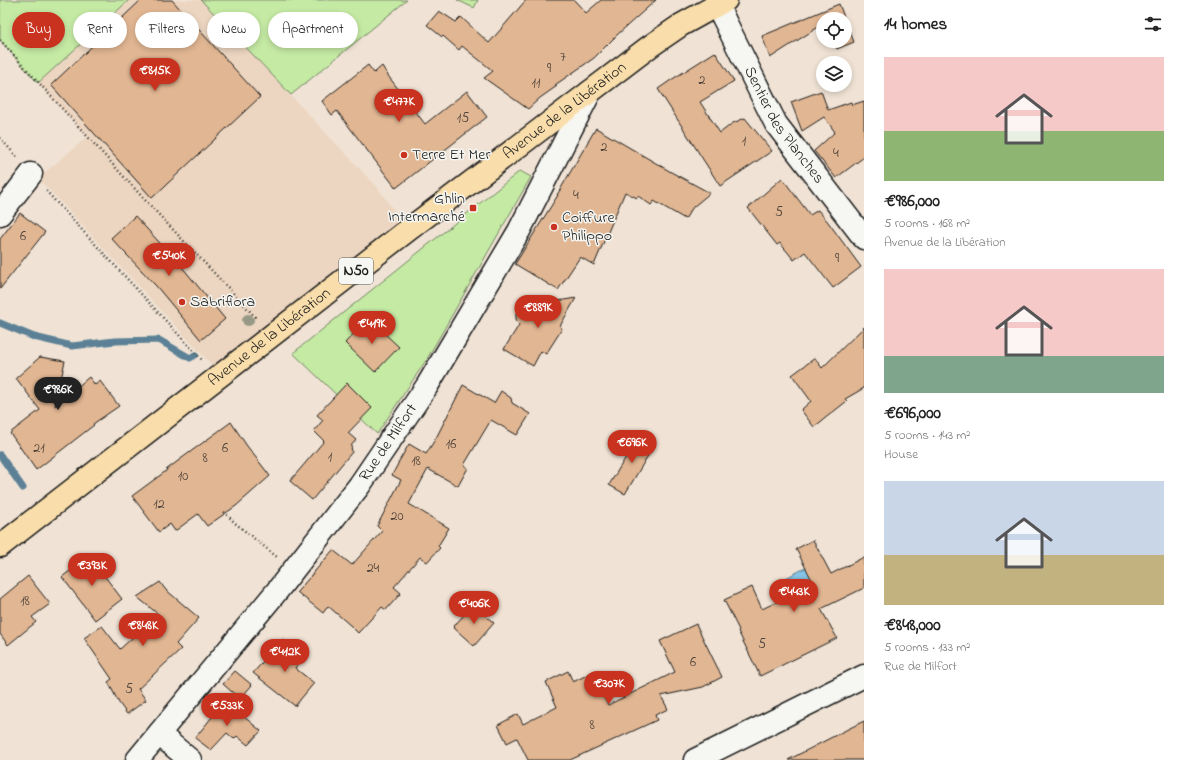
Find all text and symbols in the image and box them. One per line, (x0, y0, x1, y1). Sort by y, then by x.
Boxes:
chip: Buy (12, 12, 65, 48)
chip: Rent (73, 12, 127, 48)
chip: Filters (135, 12, 199, 48)
chip: New (207, 12, 260, 48)
chip: Apartment (268, 12, 358, 48)
map controls (816, 12, 852, 92)
button: locate (816, 12, 852, 48)
text: 14 homes (884, 12, 947, 37)
icon: filters (1142, 13, 1164, 35)
house number: 7 (560, 47, 566, 68)
street label: Avenue de la Libération (498, 56, 632, 166)
button: layers (816, 56, 852, 92)
pin: €815K (127, 58, 183, 92)
house number: 9 (547, 58, 552, 79)
text: €815K (139, 61, 171, 80)
street label: Sentier des Planches (737, 62, 830, 189)
house number: 2 (699, 70, 706, 91)
house number: 11 (532, 73, 541, 94)
icon: home (988, 83, 1060, 155)
pin: €477K (371, 89, 427, 123)
text: €477K (383, 92, 415, 111)
house number: 15 (457, 108, 469, 129)
house number: 1 (742, 131, 747, 152)
house number: 2 (601, 137, 608, 158)
place label: Terre Et Mer (412, 143, 490, 167)
house number: 4 (833, 143, 839, 164)
marker: Terre Et Mer (399, 150, 409, 160)
house number: 4 (573, 185, 579, 206)
place label: Ghlin Intermarché (388, 187, 466, 229)
text: €986,000 (884, 189, 940, 214)
house number: 5 (775, 202, 783, 223)
marker: Ghlin Intermarché (468, 203, 478, 213)
place label: Coiffure Philippo (562, 206, 616, 248)
text: 5 rooms · 168 m² (884, 214, 970, 233)
marker: Coiffure Philippo (549, 222, 559, 232)
house number: 6 (20, 226, 26, 247)
text: Avenue de la Libération (884, 233, 1006, 252)
pin: €540K (141, 243, 197, 277)
text: €540K (152, 246, 186, 265)
house number: 9 (835, 248, 840, 269)
road number: N50 (339, 258, 373, 284)
street label: Avenue de la Libération (203, 282, 336, 393)
place label: Sabriflora (190, 290, 255, 314)
pin: €889K (510, 295, 566, 329)
icon: home (988, 295, 1060, 367)
marker: Sabriflora (177, 297, 187, 307)
text: €889K (523, 298, 553, 317)
pin: €419K (344, 311, 400, 345)
text: €419K (358, 314, 386, 333)
pin: €986K (30, 377, 86, 411)
text: €986K (43, 380, 73, 399)
street label: Rue de Milfort (353, 398, 424, 487)
text: €696,000 (884, 401, 941, 426)
text: 5 rooms · 143 m² (884, 426, 970, 445)
pin: €696K (604, 430, 660, 464)
text: €696K (617, 433, 647, 452)
house number: 16 (446, 434, 456, 455)
house number: 21 (33, 438, 45, 459)
house number: 6 (222, 438, 228, 459)
text: House (884, 445, 918, 464)
house number: 1 (328, 447, 333, 468)
house number: 8 (202, 448, 208, 469)
house number: 18 (411, 451, 421, 472)
house number: 10 (178, 466, 188, 487)
house number: 12 (153, 494, 165, 515)
house number: 20 (390, 506, 404, 527)
icon: home (988, 507, 1060, 579)
pin: €393K (64, 553, 120, 587)
text: €393K (77, 556, 107, 575)
house number: 24 (367, 558, 380, 579)
pin: €443K (766, 579, 822, 613)
text: €443K (778, 582, 810, 601)
house number: 18 (20, 591, 30, 612)
pin: €406K (446, 591, 502, 625)
text: €406K (458, 594, 490, 613)
pin: €848K (115, 613, 171, 647)
text: €848,000 (884, 613, 941, 638)
text: €848K (128, 616, 158, 635)
house number: 5 (758, 634, 766, 655)
text: 5 rooms · 133 m² (884, 638, 970, 657)
pin: €412K (257, 639, 313, 673)
text: €412K (269, 642, 301, 661)
house number: 6 (690, 652, 696, 673)
text: Rue de Milfort (884, 657, 957, 676)
pin: €307K (581, 671, 637, 705)
text: €307K (593, 674, 625, 693)
house number: 5 (125, 679, 133, 700)
pin: €533K (199, 693, 255, 727)
text: €533K (210, 696, 244, 715)
house number: 8 (589, 715, 595, 736)

